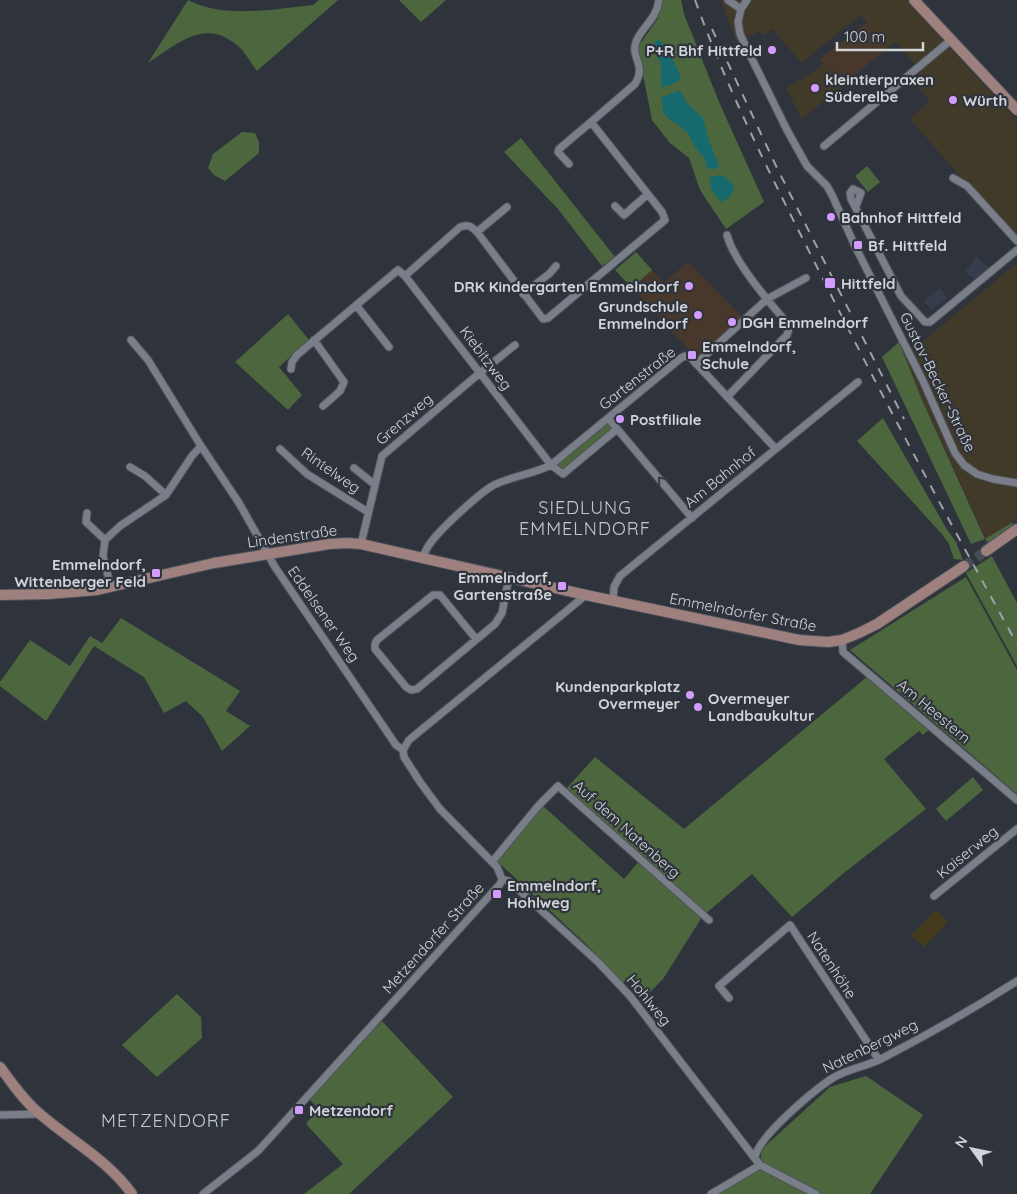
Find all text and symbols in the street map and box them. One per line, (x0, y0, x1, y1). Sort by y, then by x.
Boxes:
scale bar (837, 20, 923, 52)
text: 100 m (844, 27, 885, 46)
place label: P+R Bhf Hittfeld (646, 41, 762, 60)
marker: P+R Bhf Hittfeld (766, 44, 778, 56)
place label: kleintierpraxen Süderelbe (825, 70, 934, 106)
marker: kleintierpraxen Süderelbe (809, 82, 821, 94)
place label: Würth (963, 91, 1007, 110)
marker: Würth (947, 94, 959, 106)
place label: Bahnhof Hittfeld (841, 208, 961, 227)
marker: Bahnhof Hittfeld (825, 211, 837, 223)
place label: Bf. Hittfeld (868, 236, 947, 255)
marker: Bf. Hittfeld (852, 239, 864, 251)
place label: Hittfeld (841, 274, 896, 293)
marker: Hittfeld (823, 276, 837, 290)
place label: DRK Kindergarten Emmelndorf (454, 277, 679, 296)
marker: DRK Kindergarten Emmelndorf (683, 280, 695, 292)
place label: Grundschule Emmelndorf (598, 297, 688, 333)
marker: Grundschule Emmelndorf (692, 309, 704, 321)
street label: Gustav-Becker-Straße (896, 309, 980, 455)
place label: DGH Emmelndorf (742, 313, 869, 332)
marker: DGH Emmelndorf (726, 316, 738, 328)
street label: Kiebitzweg (456, 322, 516, 394)
place label: Emmelndorf, Schule (702, 337, 796, 373)
street label: Gartenstraße (595, 342, 679, 414)
marker: Emmelndorf, Schule (686, 349, 698, 361)
street label: Grenzweg (372, 389, 436, 449)
place label: Postfiliale (630, 410, 702, 429)
marker: Postfiliale (614, 413, 626, 425)
street label: Am Bahnhof (680, 442, 760, 512)
street label: Rintelweg (298, 443, 364, 497)
one-way arrow (658, 477, 666, 486)
district label: SIEDLUNG EMMELNDORF (519, 496, 651, 540)
street label: Lindenstraße (246, 520, 338, 552)
place label: Emmelndorf, Wittenberger Feld (15, 555, 146, 591)
street label: Eddelsener Weg (284, 562, 364, 666)
marker: Emmelndorf, Wittenberger Feld (150, 567, 162, 579)
place label: Emmelndorf, Gartenstraße (454, 568, 552, 604)
marker: Emmelndorf, Gartenstraße (556, 580, 568, 592)
street label: Emmelndorfer Straße (668, 588, 818, 636)
street label: Am Heestern (893, 675, 975, 747)
place label: Kundenparkplatz Overmeyer (555, 677, 680, 713)
marker: Kundenparkplatz Overmeyer (684, 689, 696, 701)
place label: Overmeyer Landbaukultur (708, 689, 815, 725)
marker: Overmeyer Landbaukultur (692, 701, 704, 713)
street label: Auf dem Natenberg (570, 776, 684, 882)
street label: Kaiserweg (932, 821, 1002, 883)
place label: Emmelndorf, Hohlweg (507, 876, 601, 912)
street label: Metzendorfer Straße (378, 878, 488, 998)
marker: Emmelndorf, Hohlweg (491, 888, 503, 900)
street label: Natenhöhe (803, 928, 861, 1002)
street label: Hohlweg (623, 970, 675, 1030)
street label: Natenbergweg (819, 1015, 921, 1077)
place label: Metzendorf (309, 1101, 393, 1120)
marker: Metzendorf (293, 1104, 305, 1116)
district label: METZENDORF (101, 1109, 231, 1132)
north arrow (947, 1124, 997, 1174)
text: N (951, 1133, 971, 1151)

